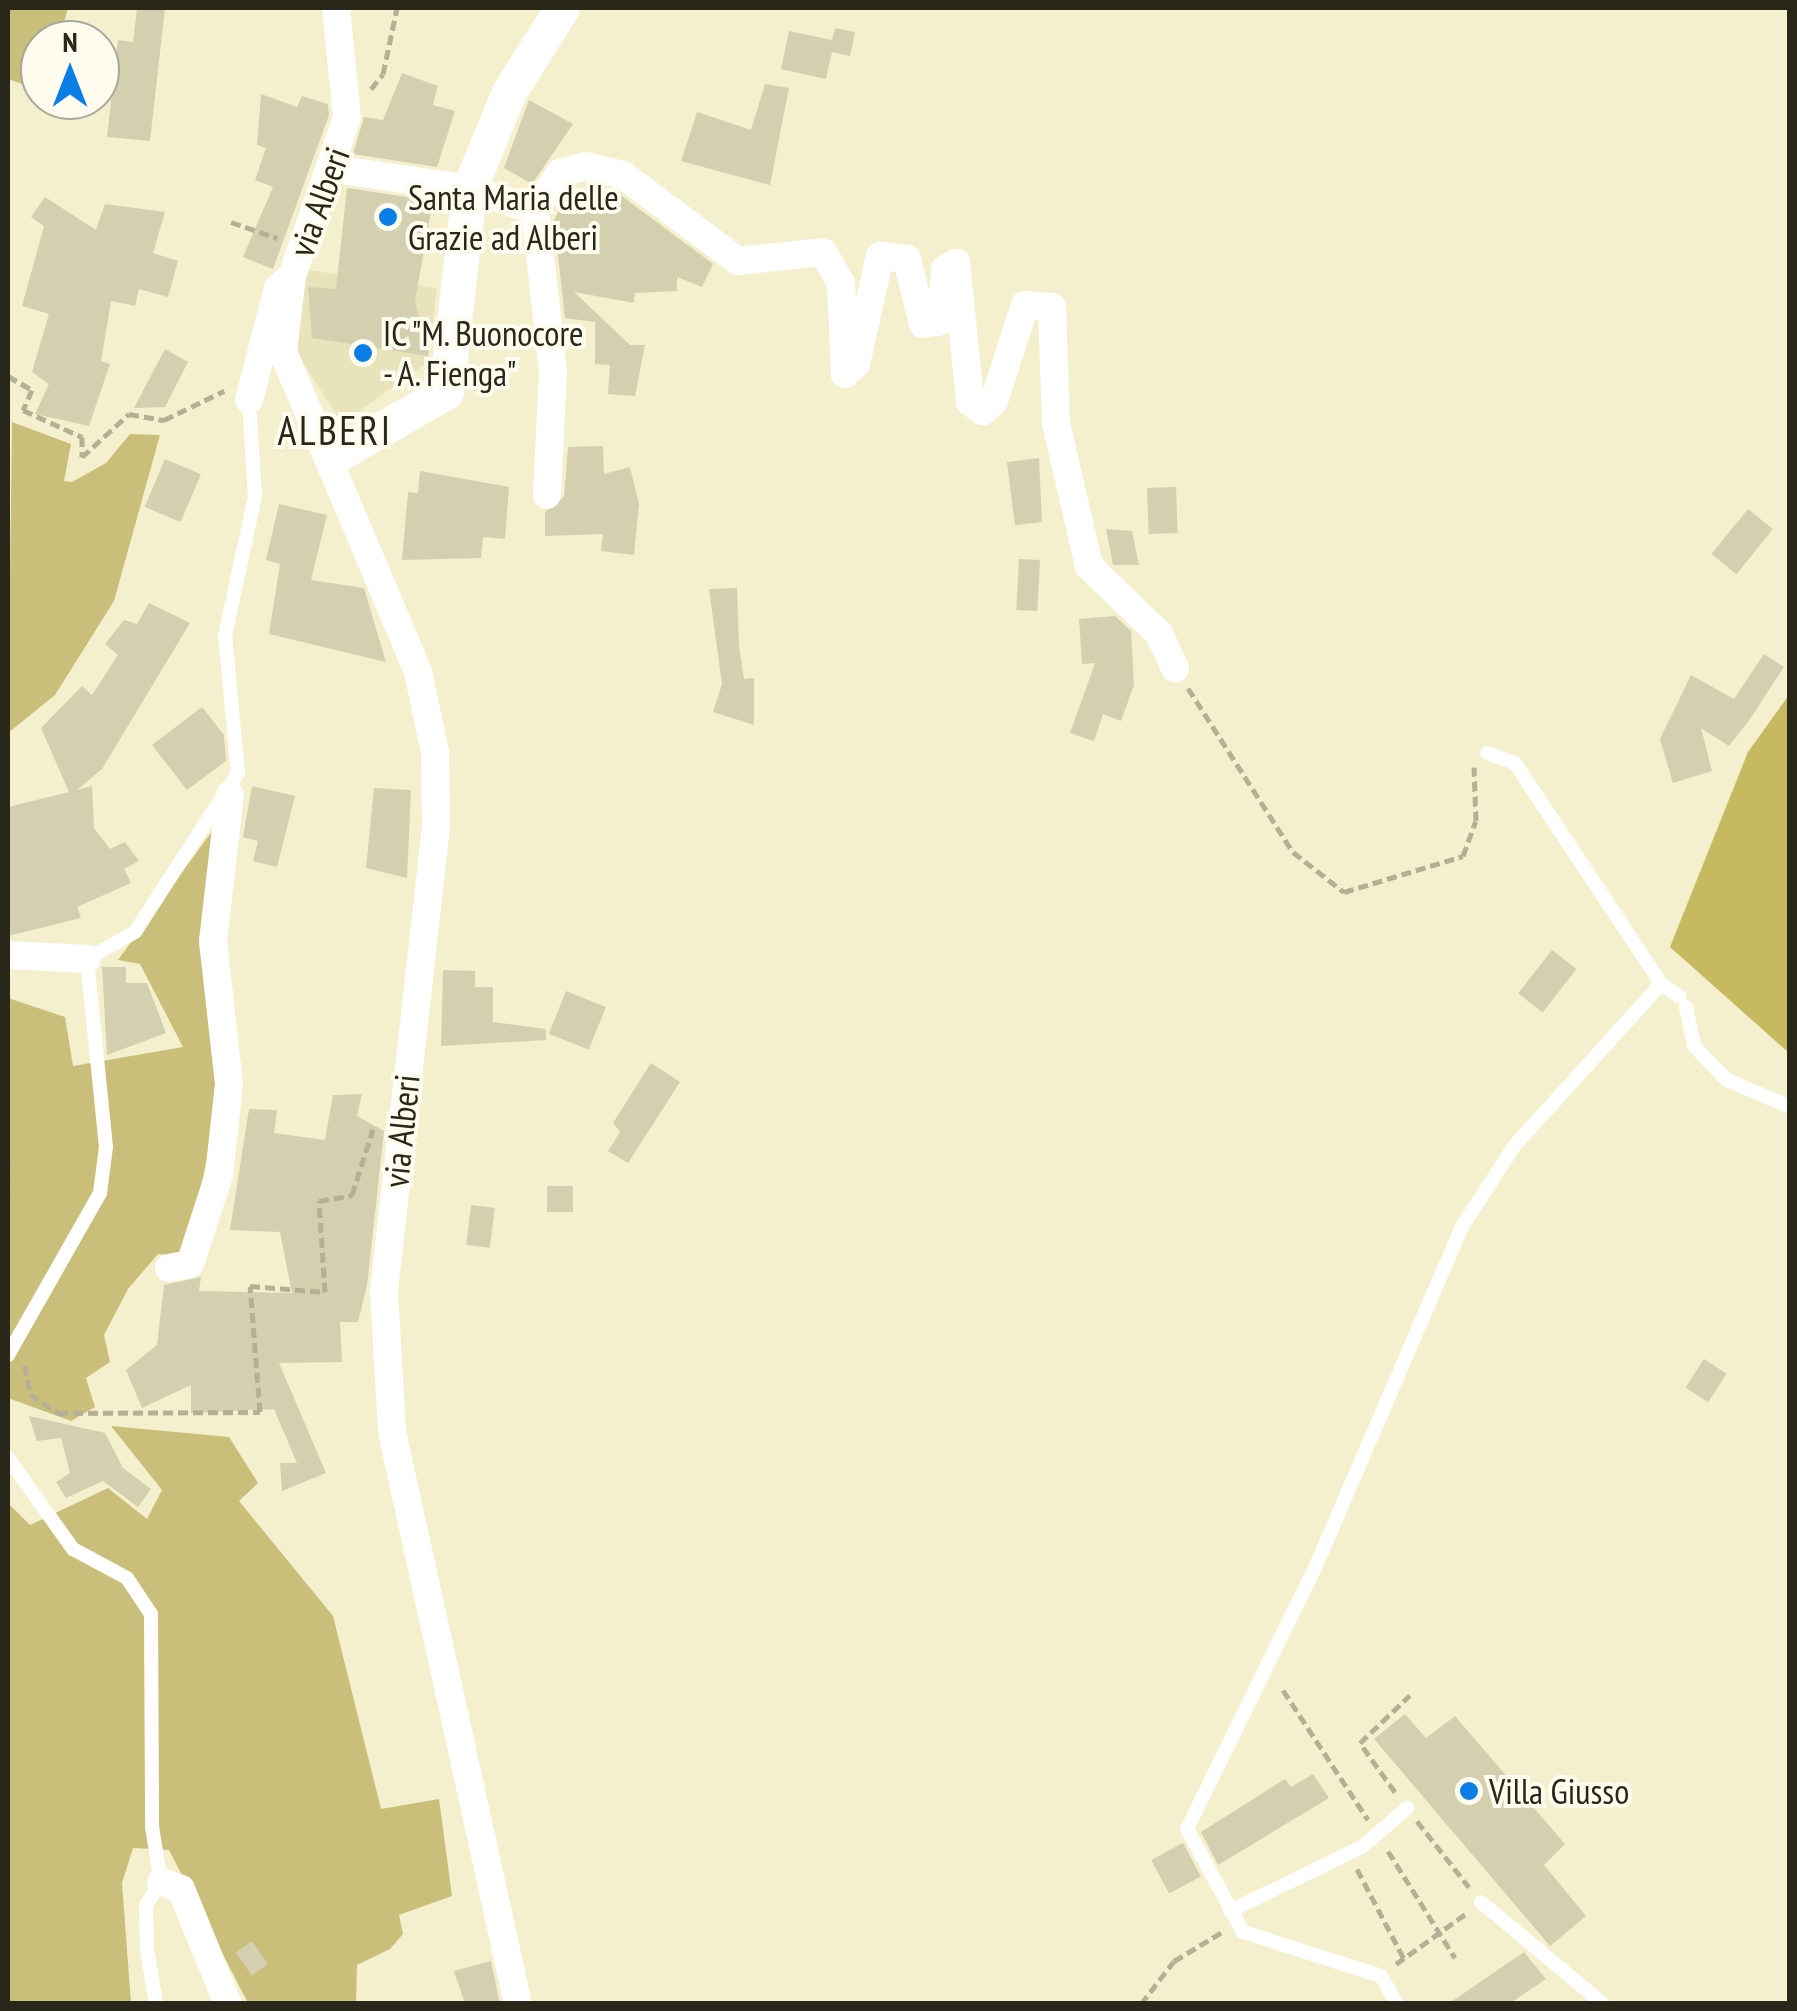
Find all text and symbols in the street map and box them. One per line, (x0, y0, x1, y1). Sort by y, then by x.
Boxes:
north arrow (20, 20, 120, 120)
text: N (62, 23, 78, 60)
street label: via Alberi (280, 141, 358, 263)
place label: Santa Maria delle Grazie ad Alberi (408, 176, 619, 258)
marker: Santa Maria delle Grazie ad Alberi (377, 206, 399, 228)
place label: IC "M. Buonocore - A. Fienga" (383, 312, 589, 394)
marker: IC "M. Buonocore - A. Fienga" (352, 342, 374, 364)
district label: ALBERI (277, 406, 393, 454)
street label: via Alberi (374, 1072, 428, 1190)
place label: Villa Giusso (1489, 1770, 1629, 1812)
marker: Villa Giusso (1458, 1780, 1480, 1802)

